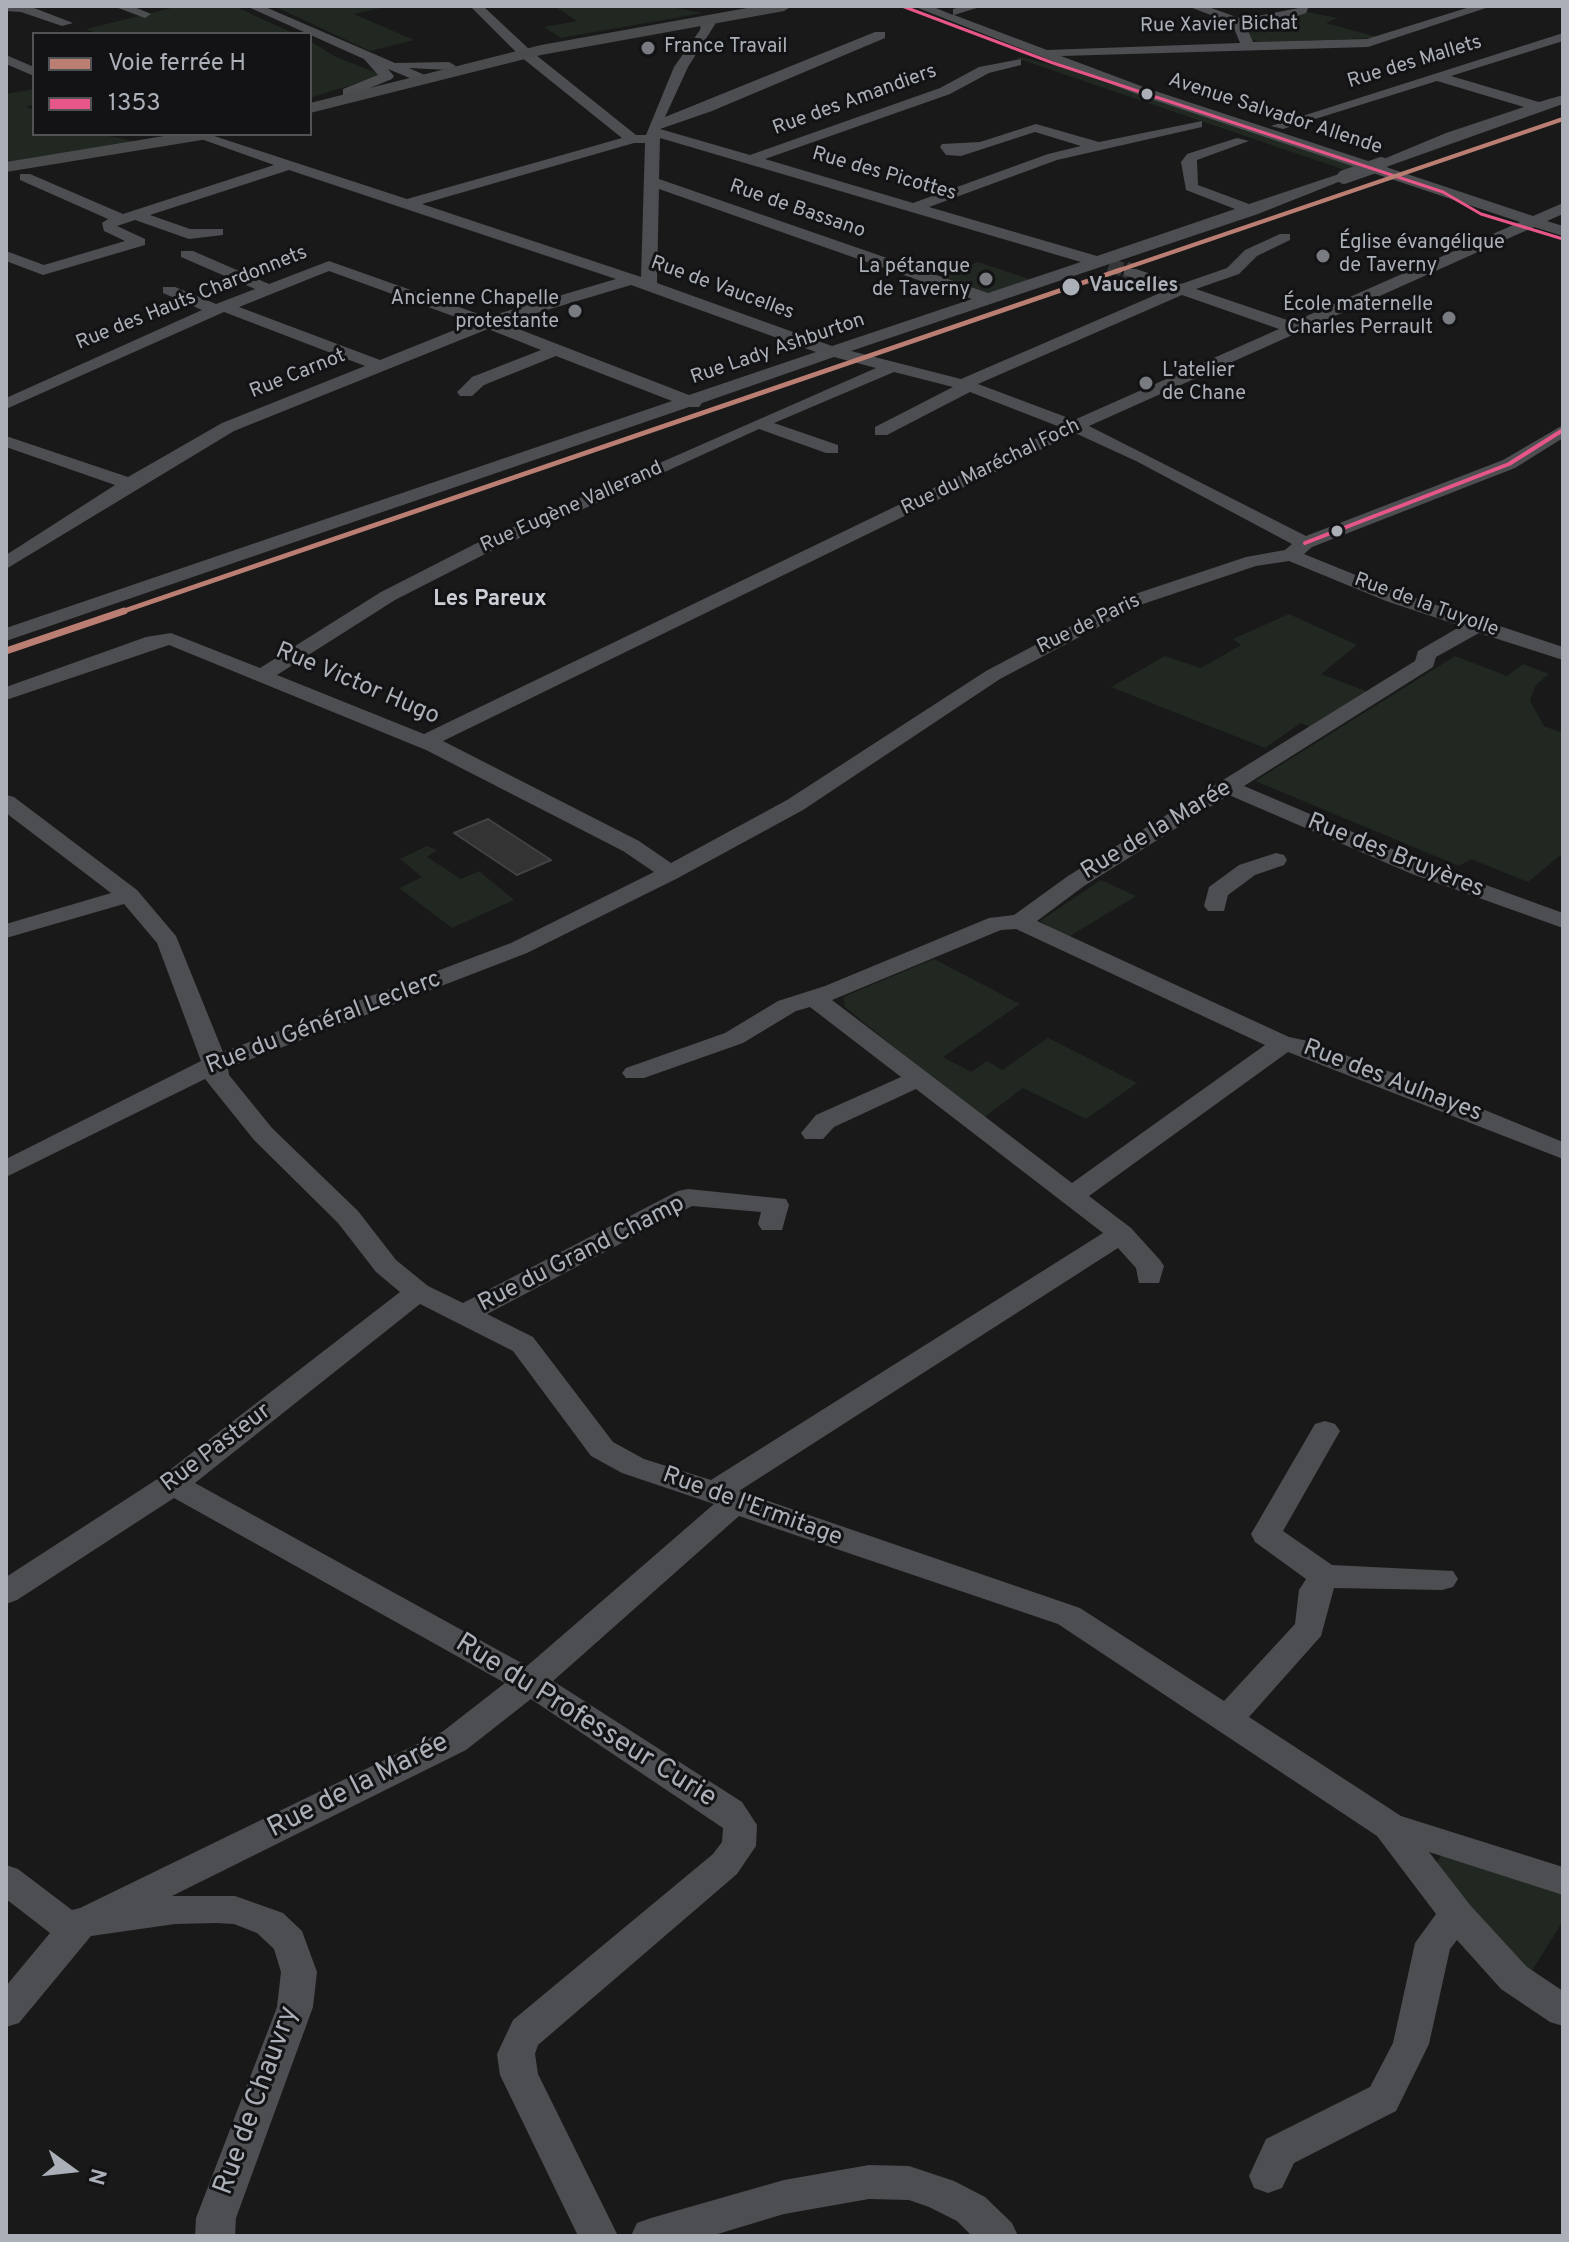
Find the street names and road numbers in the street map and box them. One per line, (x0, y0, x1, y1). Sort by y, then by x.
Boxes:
street label: Rue Xavier Bichat (1140, 13, 1298, 39)
street label: Rue des Mallets (1345, 31, 1485, 95)
street label: Rue des Amandiers (770, 60, 940, 142)
street label: Avenue Salvador Allende (1165, 69, 1385, 161)
street label: Rue des Picottes (809, 143, 959, 207)
street label: Rue de Bassano (726, 176, 868, 244)
street label: Rue des Hauts Chardonnets (73, 242, 311, 356)
street label: Rue de Vaucelles (647, 252, 797, 326)
street label: Rue Lady Ashburton (688, 309, 868, 391)
street label: Rue Carnot (247, 345, 349, 405)
street label: Rue du Maréchal Foch (898, 414, 1084, 522)
street label: Rue Eugène Vallerand (477, 457, 667, 559)
street label: Rue de la Tuyolle (1350, 569, 1502, 643)
street label: Rue de Paris (1034, 590, 1144, 660)
street label: Rue Victor Hugo (271, 638, 443, 732)
street label: Rue de la Marée (1077, 775, 1237, 887)
street label: Rue des Bruyères (1303, 808, 1487, 906)
street label: Rue du Général Leclerc (203, 966, 445, 1082)
street label: Rue des Aulnayes (1298, 1035, 1486, 1129)
street label: Rue du Grand Champ (474, 1190, 690, 1320)
street label: Rue Pasteur (156, 1398, 278, 1500)
street label: Rue de l'Ermitage (658, 1462, 846, 1554)
street label: Rue du Professeur Curie (448, 1628, 722, 1816)
street label: Rue de la Marée (263, 1727, 455, 1847)
street label: Rue de Chauvry (208, 2002, 308, 2200)

